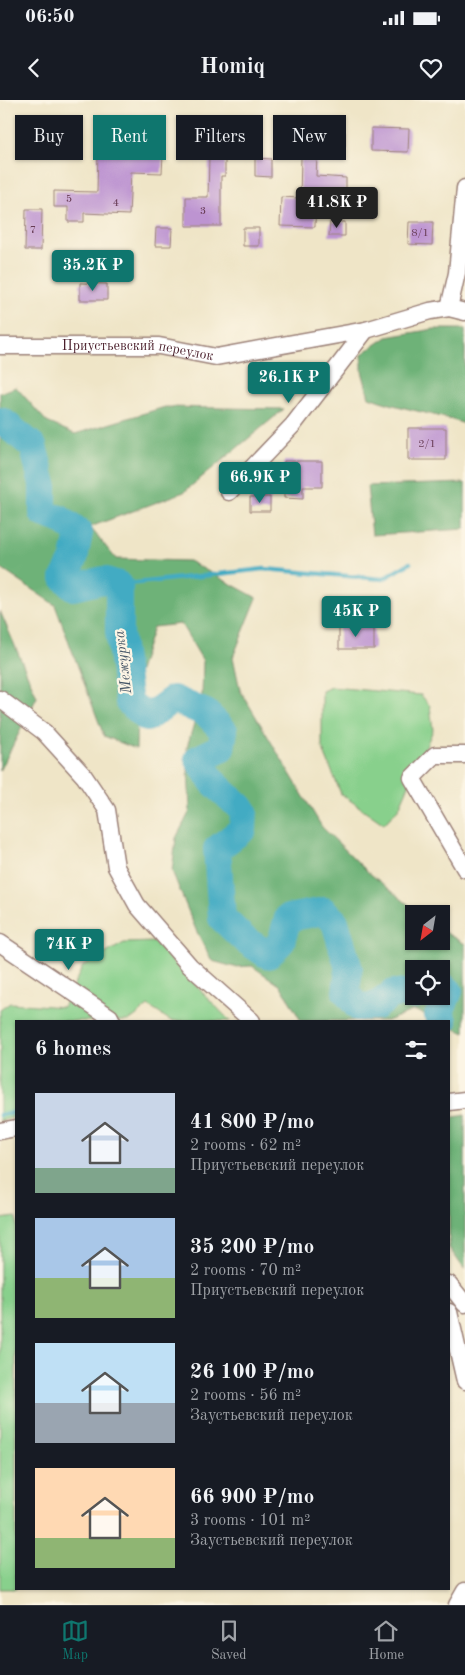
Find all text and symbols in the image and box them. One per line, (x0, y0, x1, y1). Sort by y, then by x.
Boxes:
text: 06:50 (25, 8, 74, 27)
icon: back (20, 54, 48, 82)
icon: heart (417, 54, 445, 82)
text: Homiq (200, 56, 265, 78)
chip: Buy (15, 115, 83, 160)
chip: Rent (93, 115, 166, 160)
chip: Filters (176, 115, 263, 160)
chip: New (273, 115, 346, 160)
pin: 41.8K ₽ (291, 186, 383, 229)
house number: 5 (66, 194, 72, 205)
text: 41.8K ₽ (307, 195, 367, 211)
house number: 4 (113, 198, 119, 209)
house number: 3 (200, 206, 206, 217)
house number: 7 (30, 225, 36, 236)
house number: 8/1 (411, 228, 429, 239)
pin: 35.2K ₽ (47, 250, 139, 292)
text: 35.2K ₽ (63, 258, 123, 274)
street label: Приустьевский переулок (62, 339, 215, 363)
pin: 26.1K ₽ (243, 362, 335, 404)
text: 26.1K ₽ (259, 370, 319, 386)
house number: 2/1 (418, 439, 436, 450)
pin: 66.9K ₽ (214, 462, 306, 504)
text: 66.9K ₽ (230, 470, 290, 486)
pin: 45K ₽ (321, 596, 391, 638)
text: 45K ₽ (333, 604, 379, 620)
water label: Межурка (113, 629, 135, 696)
north arrow (405, 905, 450, 950)
map controls (405, 905, 450, 1005)
pin: 74K ₽ (34, 928, 104, 971)
text: 74K ₽ (46, 937, 92, 953)
button: locate (405, 960, 450, 1005)
icon: filters (402, 1036, 430, 1064)
text: 6 homes (35, 1039, 111, 1060)
text: 41 800 ₽/mo (190, 1112, 314, 1133)
icon: home (75, 1113, 135, 1173)
text: 2 rooms · 62 m² (190, 1138, 301, 1154)
text: Приустьевский переулок (190, 1158, 364, 1174)
text: 35 200 ₽/mo (190, 1237, 314, 1258)
icon: home (75, 1238, 135, 1298)
text: 2 rooms · 70 m² (190, 1263, 301, 1279)
text: Приустьевский переулок (190, 1283, 364, 1299)
text: 26 100 ₽/mo (190, 1362, 314, 1383)
icon: home (75, 1363, 135, 1423)
text: 2 rooms · 56 m² (190, 1388, 301, 1404)
text: Заустьевский переулок (190, 1408, 353, 1424)
text: 66 900 ₽/mo (190, 1487, 314, 1508)
icon: home (75, 1488, 135, 1548)
text: 3 rooms · 101 m² (190, 1513, 310, 1529)
text: Заустьевский переулок (190, 1533, 353, 1549)
tab: Map (61, 1617, 89, 1664)
tab: Saved (211, 1617, 247, 1664)
tab: Home (368, 1617, 404, 1664)

